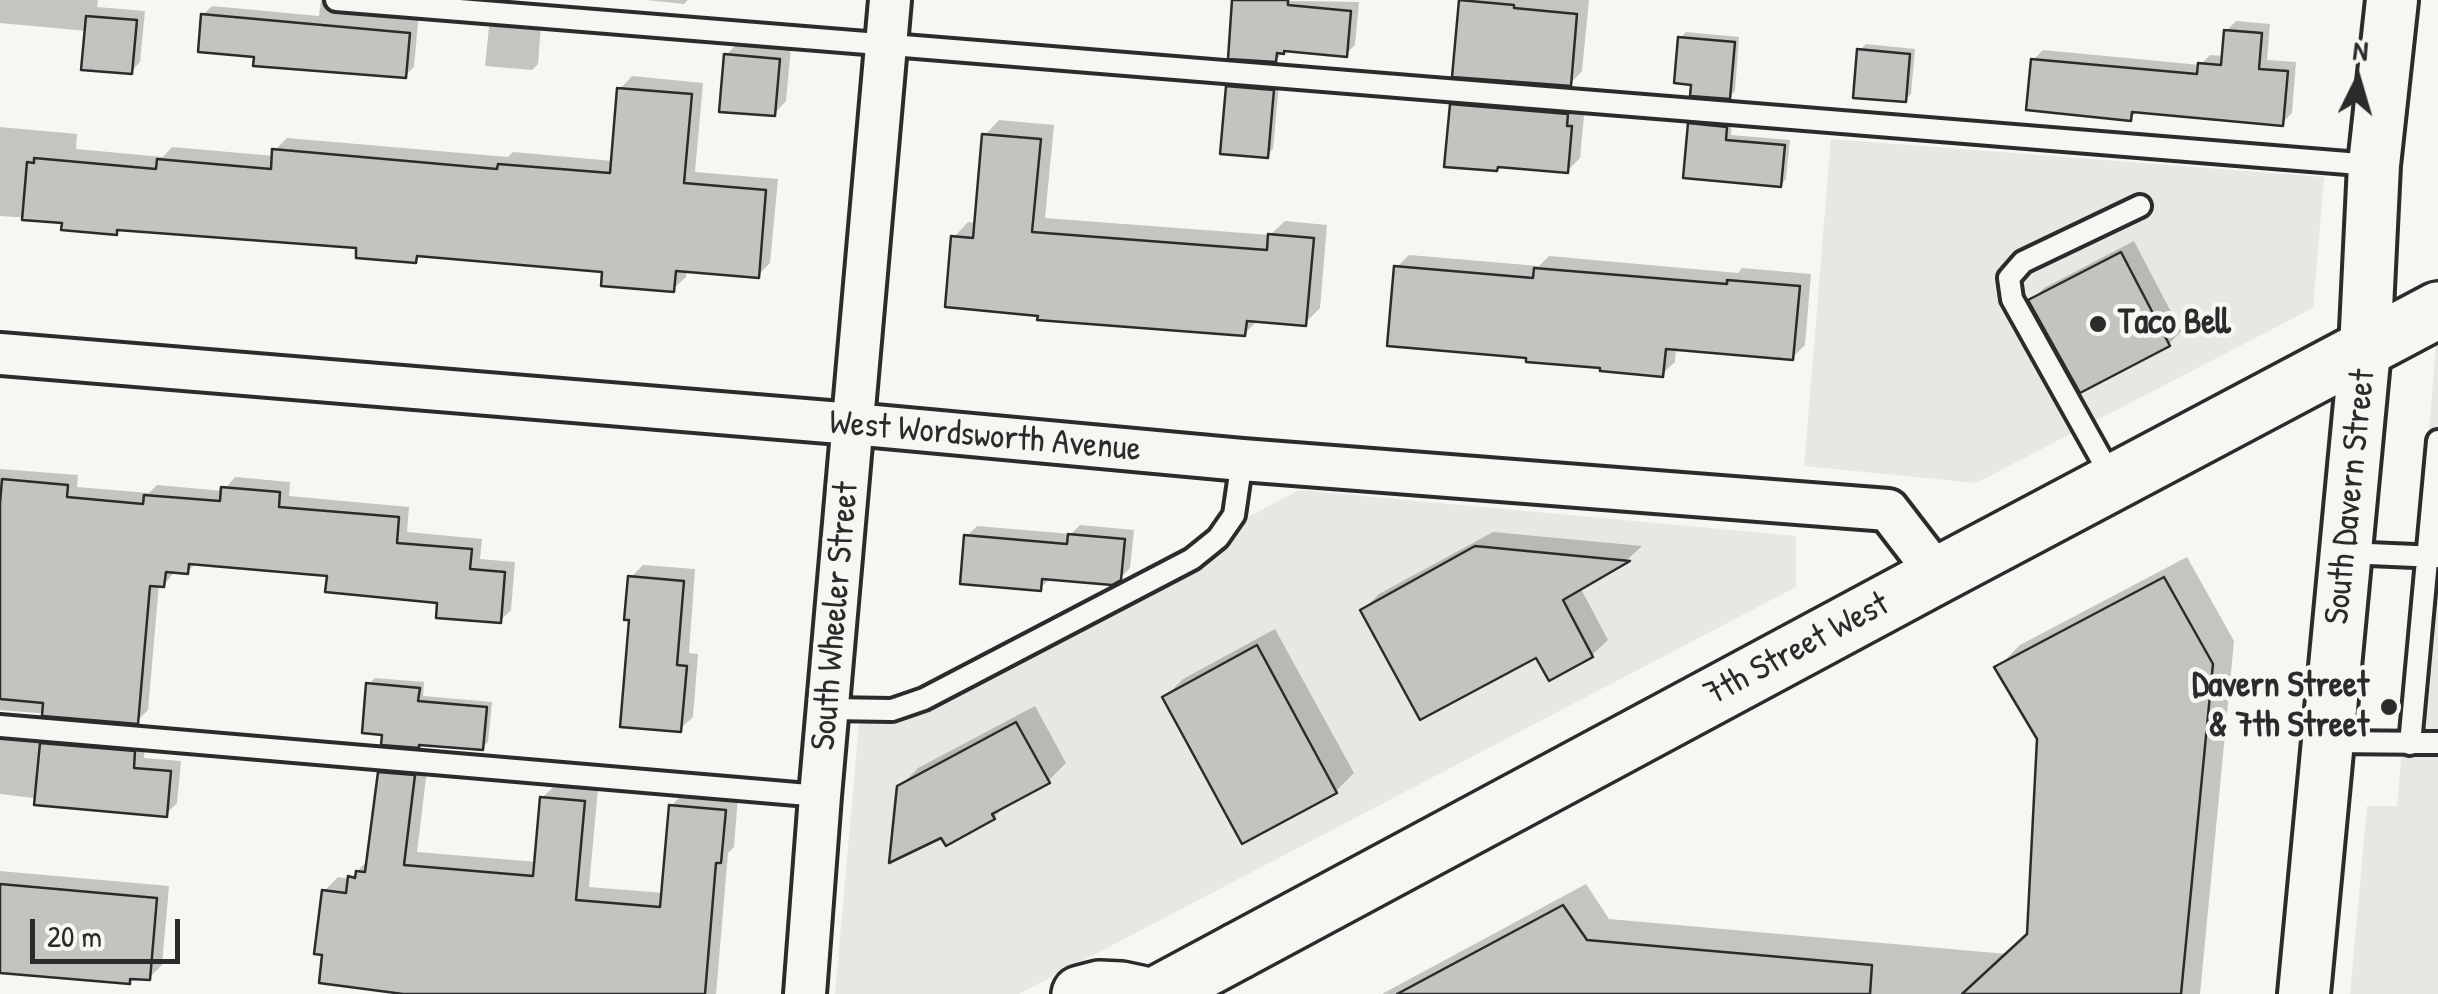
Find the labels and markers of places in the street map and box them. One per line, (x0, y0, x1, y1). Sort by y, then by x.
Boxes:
place label: Taco Bell (2118, 303, 2231, 345)
marker: Taco Bell (2087, 313, 2109, 335)
place label: Davern Street & 7th Street (2192, 666, 2369, 748)
marker: Davern Street & 7th Street (2378, 696, 2400, 718)

